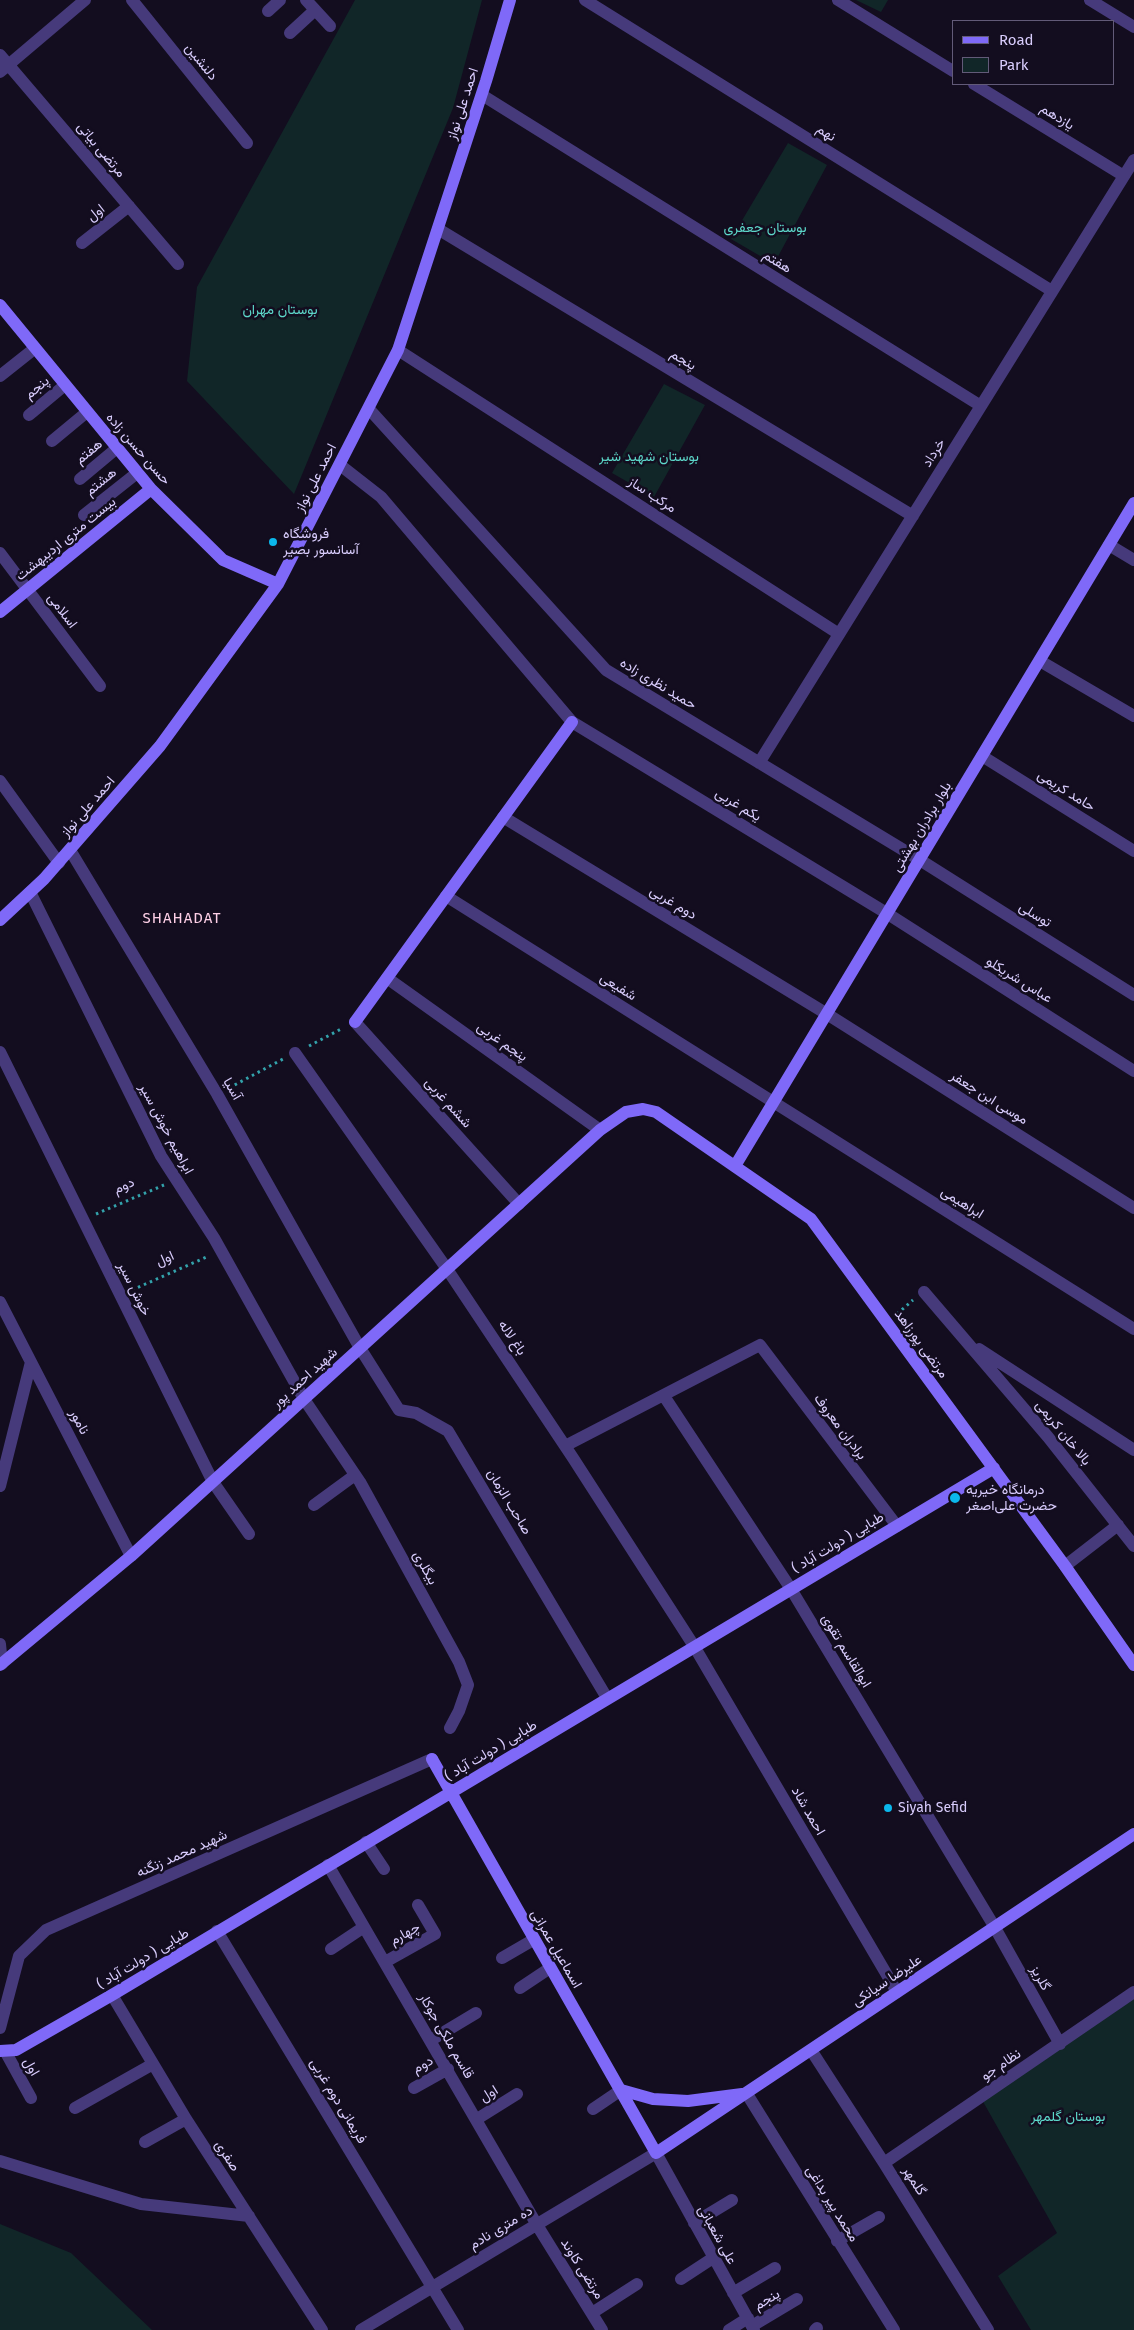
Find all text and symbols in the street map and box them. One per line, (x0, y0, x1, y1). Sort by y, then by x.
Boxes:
legend (952, 20, 1114, 85)
text: Road (999, 31, 1034, 49)
street label: دلنشین (181, 40, 221, 84)
text: Park (999, 56, 1029, 74)
street label: احمد علی نواز (443, 66, 483, 142)
street label: یازدهم (1037, 100, 1077, 134)
street label: مرتضی بیاتی (73, 119, 129, 181)
street label: نهم (813, 121, 839, 145)
street label: اول (84, 201, 108, 225)
park label: بوستان جعفری (723, 220, 807, 236)
street label: هفتم (760, 247, 794, 277)
park label: بوستان مهران (242, 302, 318, 318)
street label: پنجم (667, 346, 699, 374)
street label: پنجم (21, 373, 53, 403)
street label: حسن حسن زاده (102, 409, 174, 489)
street label: هفتم (72, 436, 106, 468)
street label: خرداد (919, 436, 949, 470)
street label: احمد علی نواز (292, 441, 340, 515)
park label: بوستان شهید شیر (599, 449, 699, 465)
street label: هشتم (82, 464, 120, 500)
street label: مرکب ساز (625, 473, 679, 517)
street label: بیست متری اردیبهشت (13, 493, 119, 585)
place label: فروشگاه آسانسور بصیر (283, 526, 359, 558)
marker: فروشگاه آسانسور بصیر (267, 536, 279, 548)
street label: اسلامی (43, 590, 81, 632)
street label: حمید نظری زاده (617, 655, 699, 713)
street label: حامد کریمی (1034, 767, 1098, 815)
street label: احمد علی نواز (57, 773, 119, 841)
street label: بلوار برادران بهشتی (888, 779, 956, 875)
street label: یکم غربی (712, 785, 764, 825)
street label: دوم غربی (646, 882, 700, 924)
street label: توسلی (1016, 899, 1054, 931)
district label: SHAHADAT (142, 910, 222, 928)
street label: عباس شریکلو (983, 953, 1055, 1007)
street label: شفیعی (597, 969, 639, 1005)
street label: پنجم غربی (473, 1018, 531, 1066)
street label: موسی ابن جعفر (947, 1067, 1031, 1129)
street label: ششم غربی (421, 1074, 475, 1132)
street label: آسیا (219, 1075, 245, 1103)
street label: ابراهیم خوش سیر (135, 1081, 197, 1177)
street label: دوم (111, 1174, 137, 1198)
street label: ابراهیمی (938, 1183, 986, 1223)
street label: اول (153, 1248, 177, 1270)
street label: خوش سیر (114, 1259, 154, 1319)
street label: مرتضی پورزاهد (890, 1306, 952, 1382)
street label: باغ لاله (494, 1317, 530, 1359)
street label: شهید احمد پور (269, 1344, 341, 1412)
street label: برادران معروف (810, 1391, 870, 1463)
street label: بالا خان کریمی (1032, 1397, 1094, 1469)
street label: نامور (66, 1407, 92, 1437)
street label: صاحب الزمان (483, 1466, 535, 1538)
place label: درمانگاه خیریه حضرت علی‌اصغر (966, 1482, 1057, 1514)
marker: درمانگاه خیریه حضرت علی‌اصغر (948, 1491, 962, 1505)
street label: طبایی ( دولت آباد ) (789, 1509, 887, 1577)
street label: بیگلری (409, 1548, 441, 1588)
street label: ابوالقاسم تقوی (817, 1611, 875, 1691)
street label: طبایی ( دولت آباد ) (442, 1717, 540, 1785)
street label: احمد شاد (787, 1784, 829, 1838)
place label: Siyah Sefid (898, 1800, 967, 1816)
marker: Siyah Sefid (882, 1802, 894, 1814)
street label: شهید محمد زنگنه (134, 1827, 230, 1881)
street label: اسماعیل عمرانی (527, 1907, 585, 1991)
street label: چهارم (387, 1919, 423, 1949)
street label: طبایی ( دولت آباد ) (94, 1925, 192, 1993)
street label: علیرضا سیانکی (849, 1951, 925, 2011)
street label: گلریز (1026, 1962, 1054, 1994)
street label: قاسم ملکی جوکار (415, 1990, 477, 2082)
street label: نظام جو (978, 2046, 1024, 2084)
street label: دوم (410, 2053, 436, 2077)
street label: اول (19, 2055, 43, 2079)
street label: فریمانی دوم غربی (306, 2055, 370, 2147)
street label: اول (477, 2082, 501, 2106)
park label: بوستان گلمهر (1031, 2109, 1105, 2125)
street label: صفری (211, 2137, 243, 2175)
street label: محمد پیر بداغی (802, 2163, 862, 2245)
street label: گلمهر (899, 2163, 929, 2199)
street label: ده متری نادم (466, 2202, 536, 2254)
street label: علی شعبانی (694, 2202, 740, 2268)
street label: مرتضی کاوند (557, 2235, 607, 2303)
street label: پنجم (751, 2286, 783, 2314)

